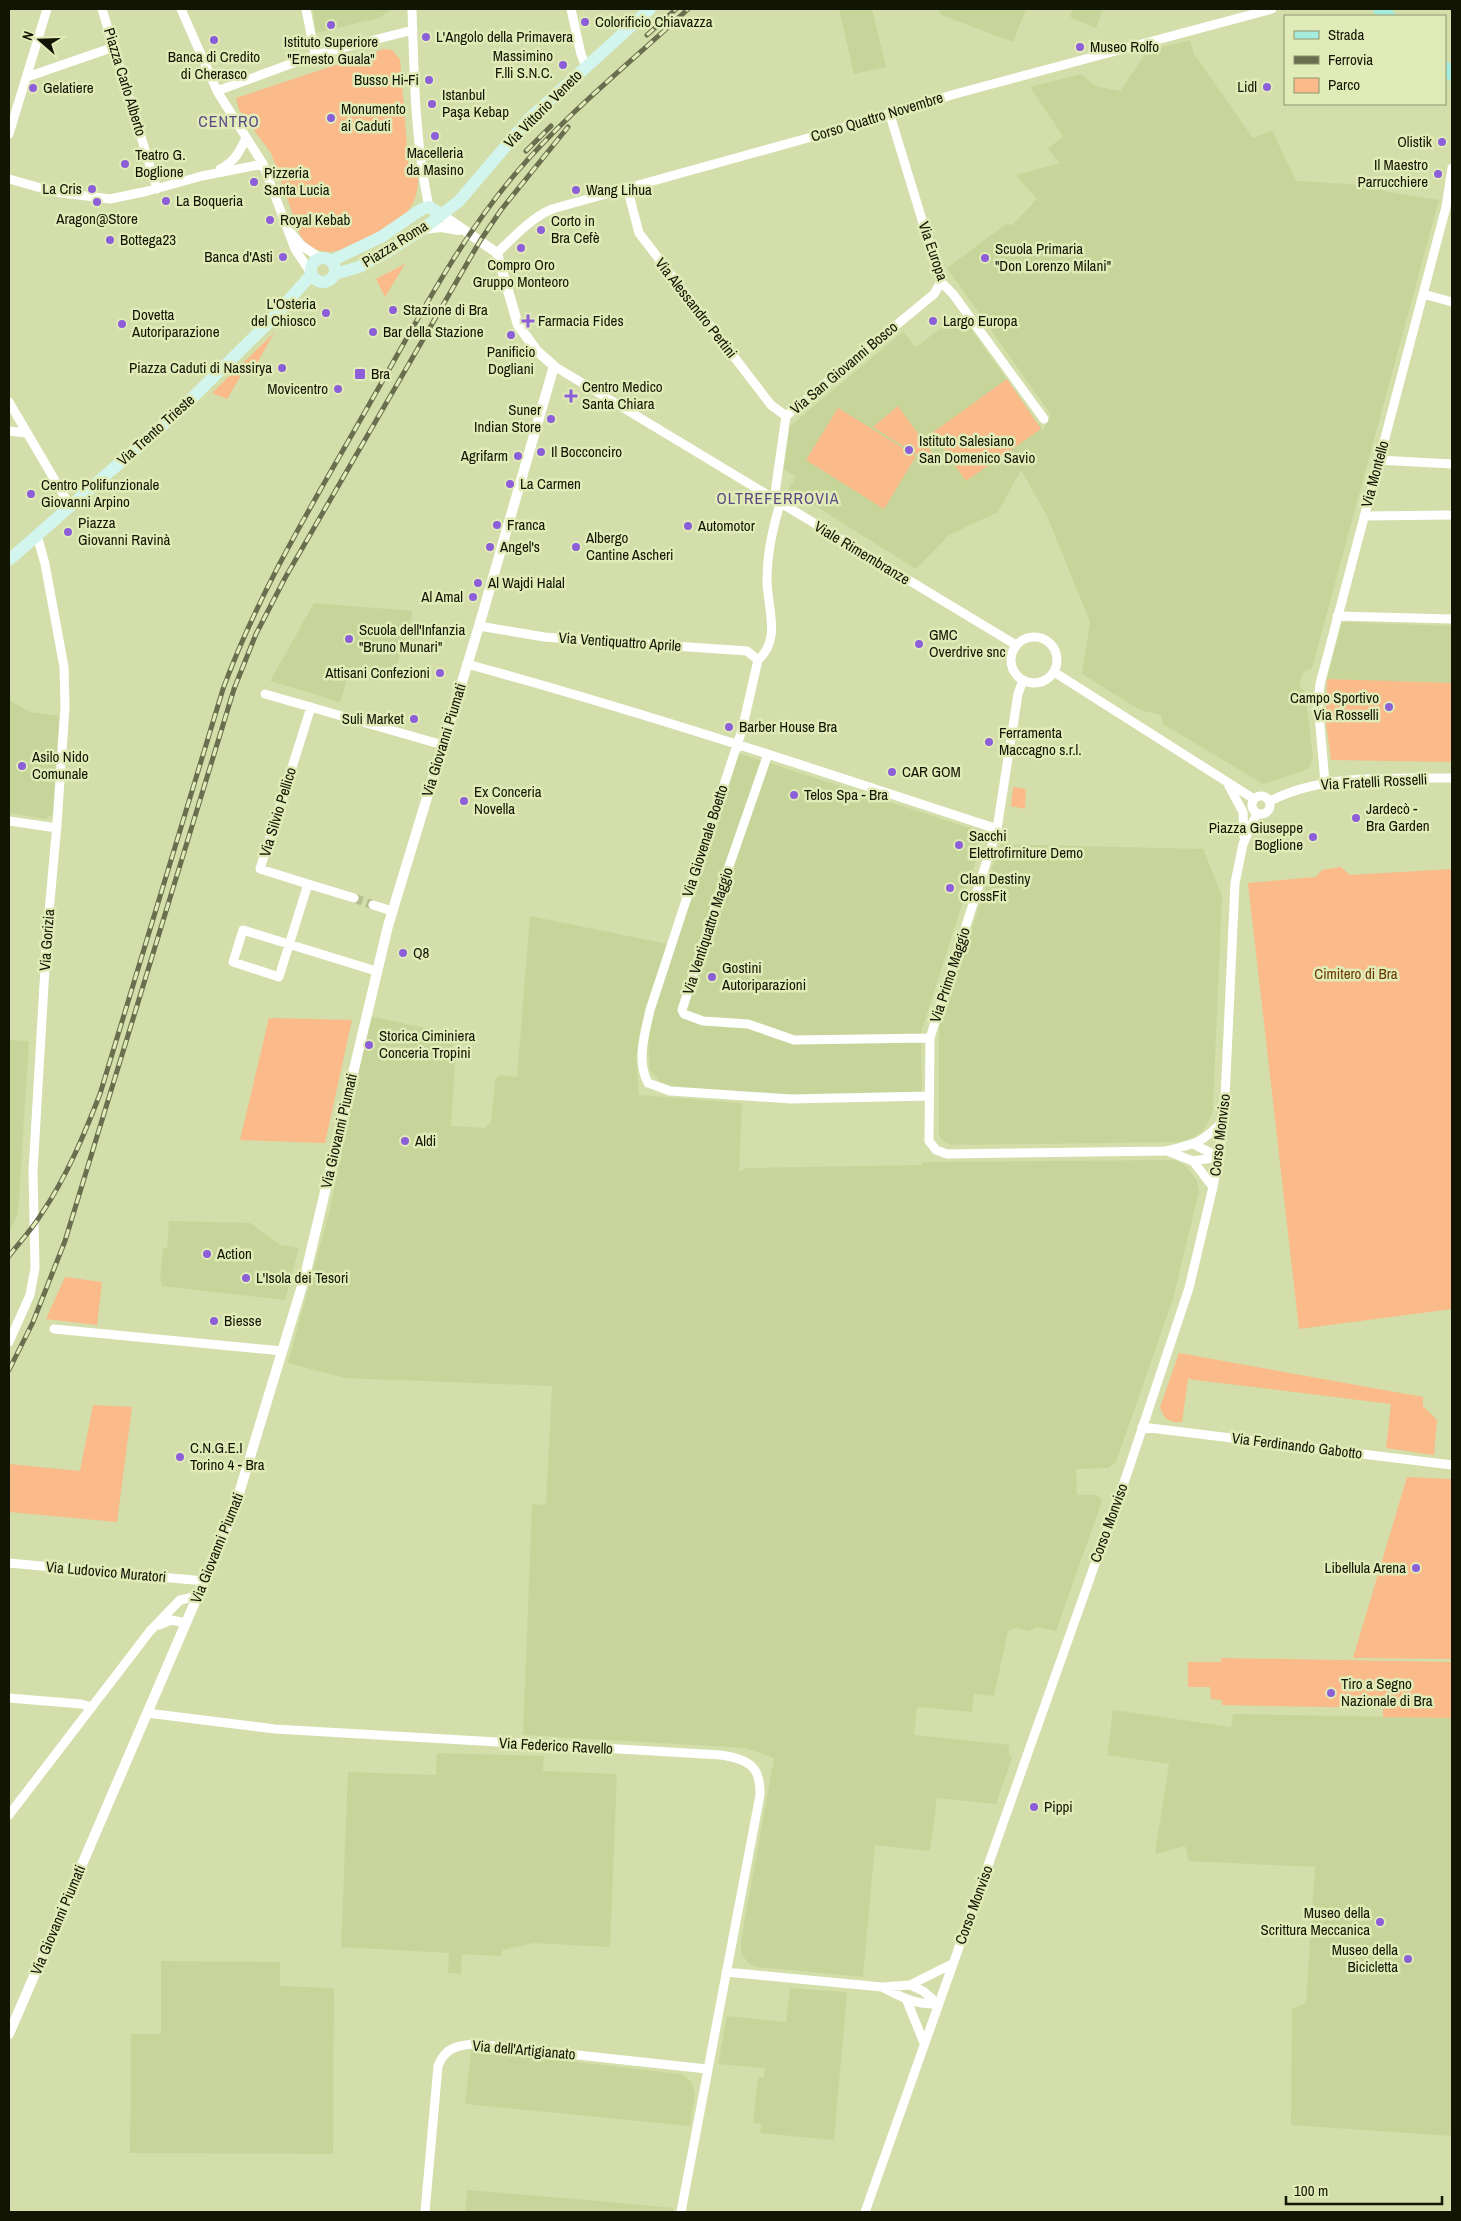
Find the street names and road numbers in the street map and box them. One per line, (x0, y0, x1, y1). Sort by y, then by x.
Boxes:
street label: Piazza Carlo Alberto (99, 25, 152, 139)
street label: Via Vittorio Veneto (499, 65, 587, 152)
street label: Corso Quattro Novembre (808, 86, 946, 147)
street label: Piazza Roma (358, 215, 432, 272)
street label: Via Europa (914, 218, 953, 283)
street label: Via Alessandro Pertini (651, 253, 742, 362)
street label: Via San Giovanni Bosco (785, 316, 902, 419)
street label: Via Trento Trieste (112, 389, 199, 470)
street label: Via Montello (1356, 438, 1394, 510)
street label: Viale Rimembranze (810, 516, 914, 590)
street label: Via Ventiquattro Aprile (558, 627, 682, 656)
street label: Via Giovanni Piumati (416, 681, 471, 799)
street label: Via Silvio Pellico (254, 764, 301, 859)
street label: Via Fratelli Rosselli (1320, 768, 1428, 795)
street label: Via Giovenale Boetto (677, 782, 733, 900)
street label: Via Ventiquattro Maggio (677, 864, 738, 997)
street label: Via Gorizia (34, 908, 59, 972)
street label: Via Primo Maggio (924, 924, 975, 1025)
street label: Via Giovanni Piumati (315, 1071, 362, 1190)
street label: Corso Monviso (1204, 1092, 1235, 1177)
street label: Via Ferdinando Gabotto (1231, 1427, 1364, 1464)
street label: Corso Monviso (1085, 1480, 1133, 1565)
street label: Via Giovanni Piumati (185, 1489, 248, 1606)
street label: Via Ludovico Muratori (45, 1556, 167, 1587)
street label: Via Federico Ravello (499, 1732, 614, 1759)
street label: Via Giovanni Piumati (25, 1862, 90, 1978)
street label: Corso Monviso (950, 1862, 998, 1947)
street label: Via dell'Artigianato (472, 2035, 577, 2064)

